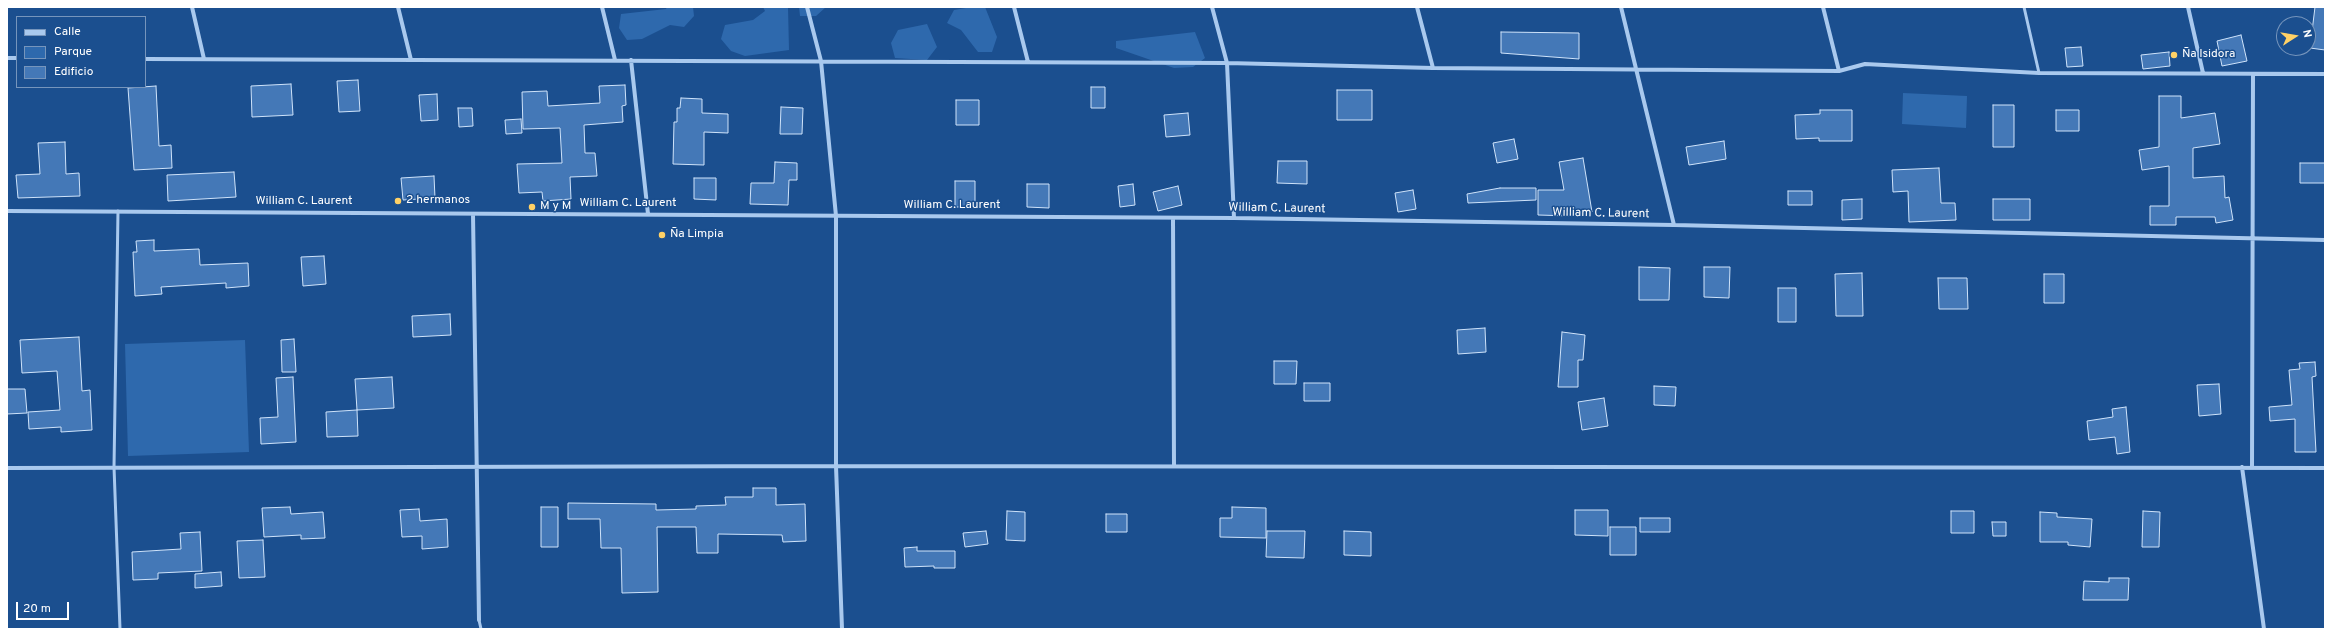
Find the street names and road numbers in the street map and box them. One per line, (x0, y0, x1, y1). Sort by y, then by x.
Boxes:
street label: William C. Laurent (255, 195, 353, 209)
street label: William C. Laurent (579, 197, 677, 211)
street label: William C. Laurent (903, 199, 1001, 213)
street label: William C. Laurent (1228, 201, 1326, 217)
street label: William C. Laurent (1552, 206, 1650, 222)

